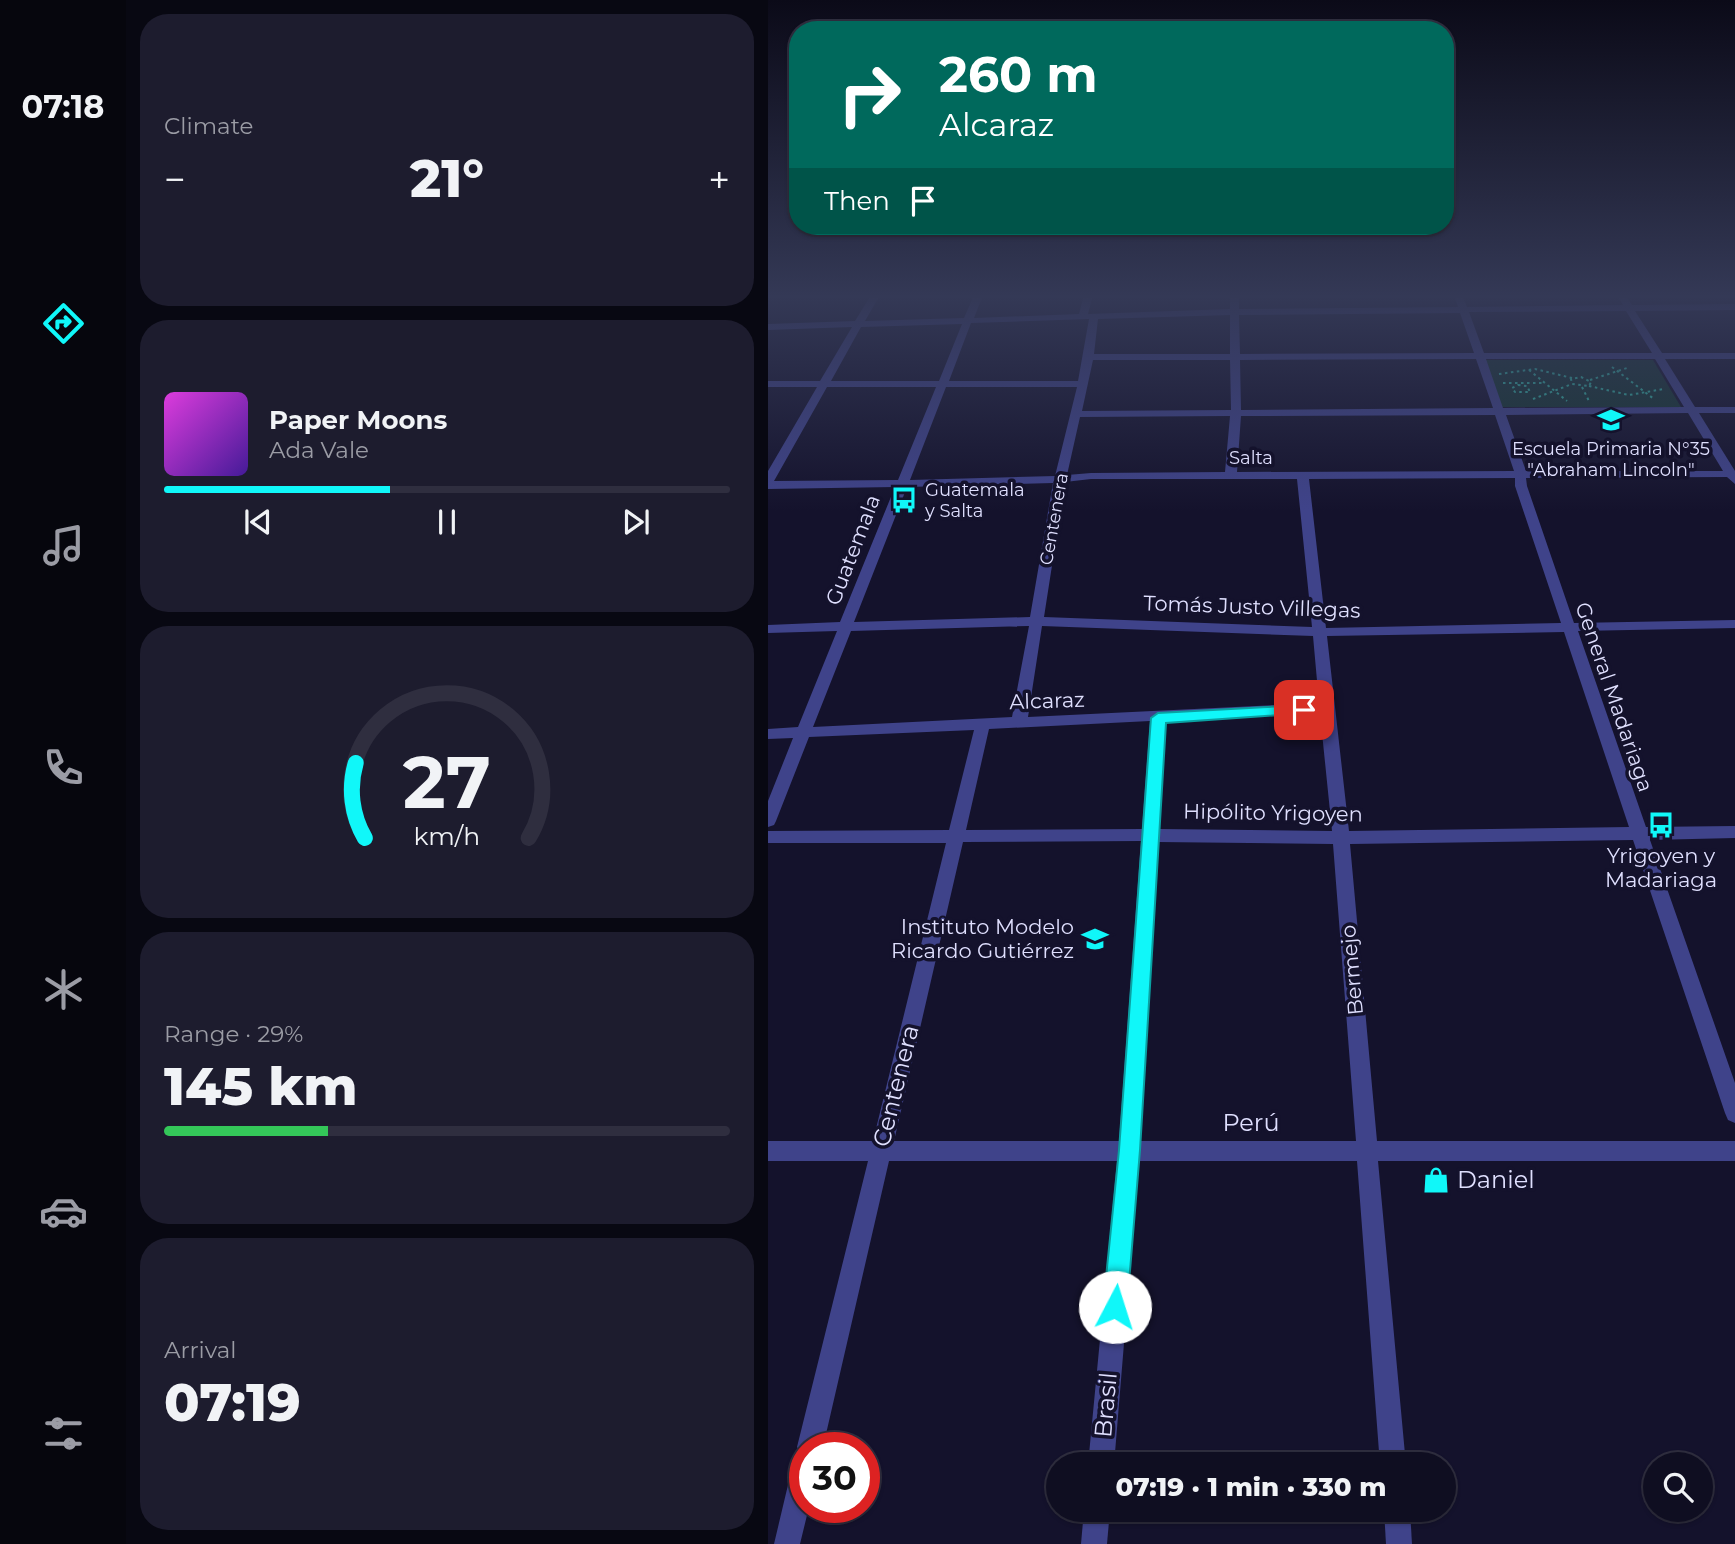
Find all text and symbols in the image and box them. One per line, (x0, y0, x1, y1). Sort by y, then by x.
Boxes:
text: 260 m (939, 45, 1098, 104)
icon: right (824, 49, 915, 140)
text: 07:18 (22, 87, 104, 126)
text: Alcaraz (939, 105, 1054, 144)
text: Climate (164, 112, 253, 140)
text: 21° (410, 147, 484, 210)
text: − (164, 156, 186, 203)
text: + (708, 156, 730, 203)
icon: arrive (904, 182, 942, 220)
text: Then (824, 185, 890, 217)
icon: directions (39, 299, 88, 348)
text: Paper Moons (269, 404, 447, 436)
school or university icon: Escuela Primaria N°35 "Abraham Lincoln" (1596, 405, 1626, 435)
text: Ada Vale (269, 436, 369, 464)
place label: Escuela Primaria N°35 "Abraham Lincoln" (1512, 438, 1710, 481)
street label: Salta (1229, 447, 1273, 469)
street label: Centenera (1035, 471, 1073, 567)
place label: Guatemala y Salta (924, 479, 1025, 522)
bus stop icon: Guatemala y Salta (889, 485, 919, 515)
street label: Guatemala (820, 491, 885, 609)
icon: previous (239, 503, 277, 541)
icon: pause (428, 503, 466, 541)
icon: next (617, 503, 655, 541)
icon: music (39, 521, 88, 570)
street label: Tomás Justo Villegas (1143, 590, 1361, 623)
street label: General Madariaga (1570, 599, 1659, 795)
pin (1274, 680, 1334, 740)
street label: Alcaraz (1009, 687, 1085, 714)
icon: arrive (1285, 691, 1323, 729)
text: 27 (403, 738, 491, 826)
icon: phone (39, 743, 88, 792)
street label: Hipólito Yrigoyen (1183, 798, 1363, 827)
bus stop icon: Yrigoyen y Madariaga (1646, 810, 1676, 840)
text: km/h (414, 821, 480, 851)
place label: Yrigoyen y Madariaga (1605, 843, 1717, 892)
place label: Instituto Modelo Ricardo Gutiérrez (891, 914, 1074, 963)
school or university icon: Instituto Modelo Ricardo Gutiérrez (1080, 924, 1110, 954)
street label: Bermejo (1335, 924, 1368, 1016)
icon: climate (39, 965, 88, 1014)
text: Range · 29% (164, 1020, 303, 1048)
street label: Centenera (866, 1022, 925, 1150)
text: 145 km (164, 1055, 358, 1118)
street label: Perú (1222, 1108, 1280, 1137)
shop icon: Daniel (1421, 1165, 1451, 1195)
place label: Daniel (1457, 1165, 1535, 1194)
icon: car (39, 1187, 88, 1236)
position arrow (1078, 1270, 1152, 1344)
text: Arrival (164, 1336, 237, 1364)
text: 07:19 (164, 1371, 301, 1434)
street label: Brasil (1088, 1371, 1123, 1439)
icon: filters (39, 1409, 88, 1458)
speed limit sign: 30 (789, 1432, 880, 1523)
map controls (1643, 1452, 1713, 1522)
button: search (1643, 1452, 1713, 1522)
text: 07:19 · 1 min · 330 m (1116, 1471, 1386, 1503)

